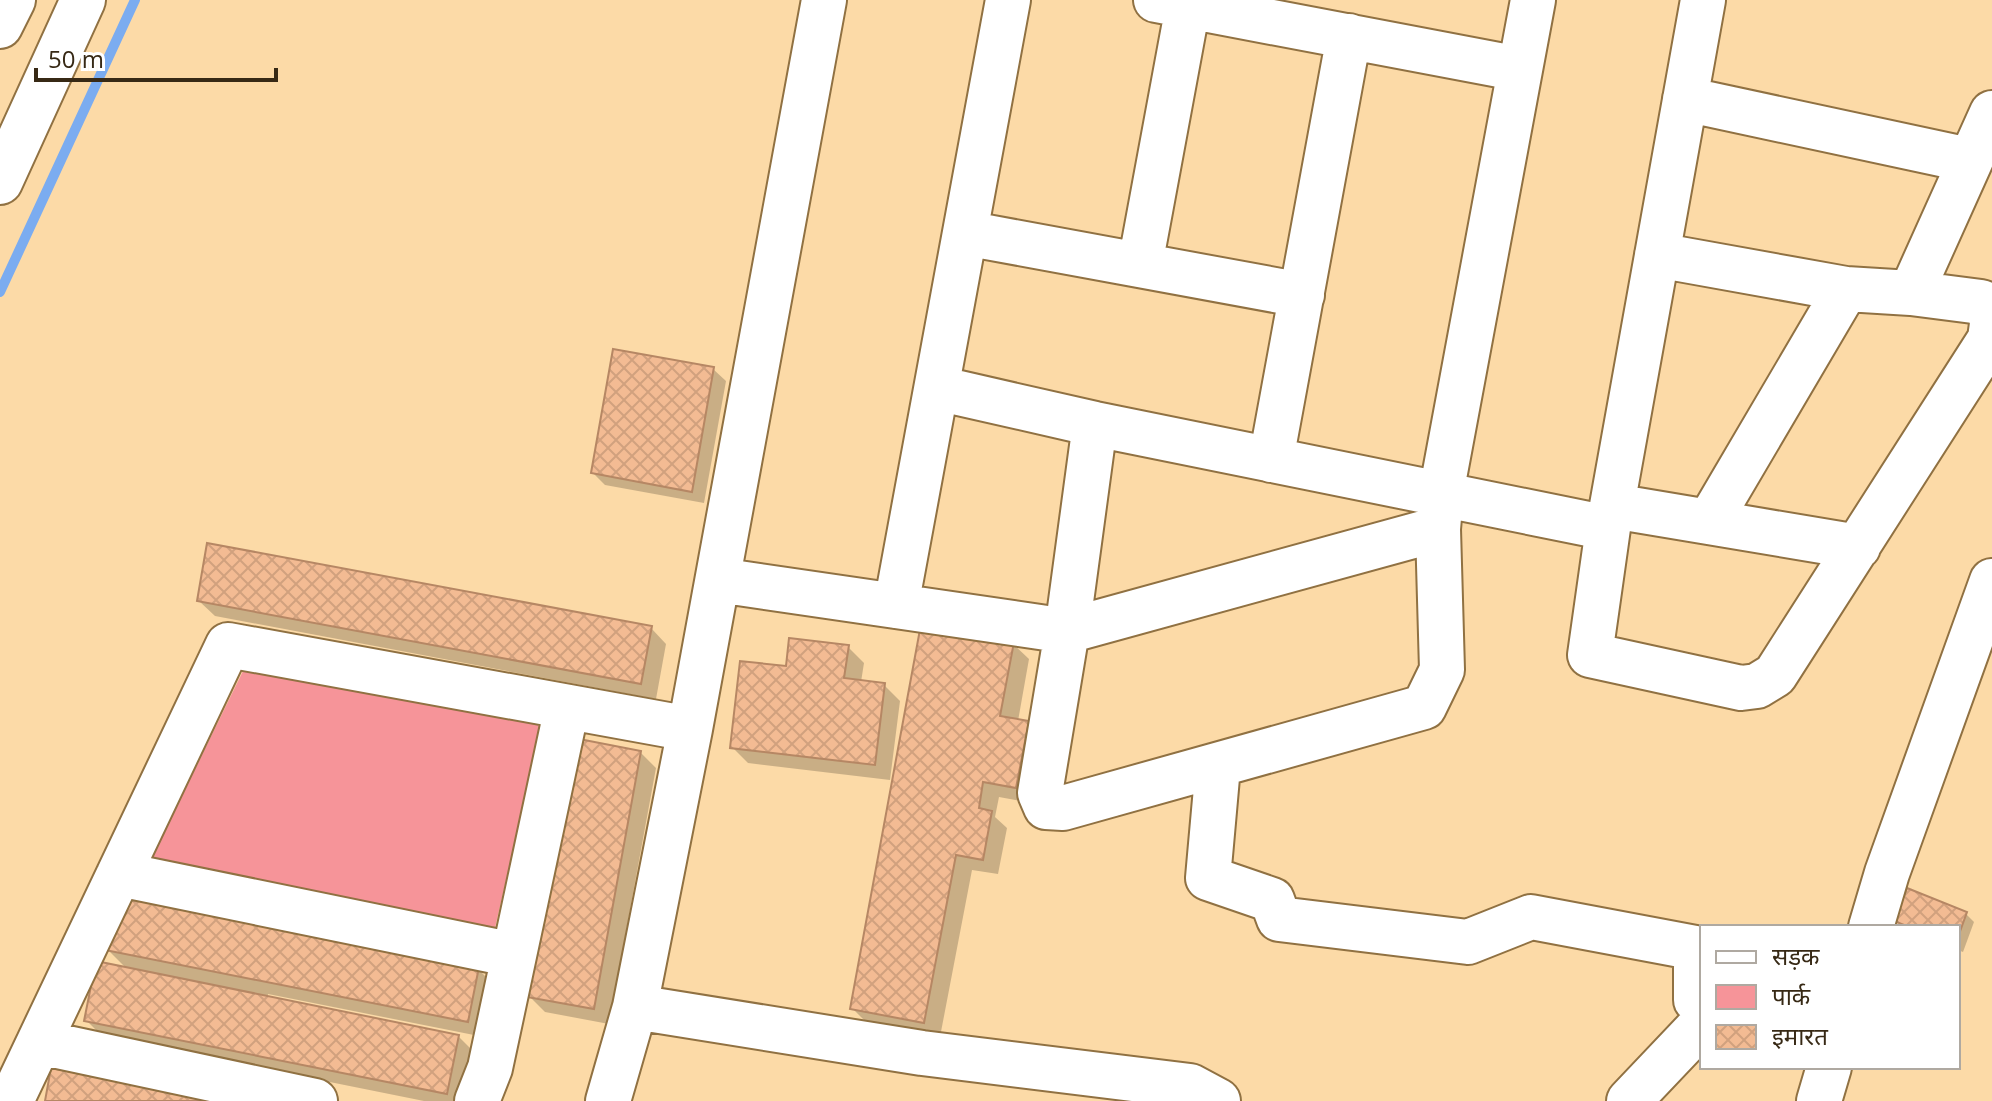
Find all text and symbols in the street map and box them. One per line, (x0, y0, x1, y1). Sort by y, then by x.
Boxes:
scale bar (36, 32, 276, 82)
text: 50 m (48, 42, 104, 75)
legend (1700, 925, 1960, 1069)
text: सड़क (1772, 939, 1820, 972)
text: पार्क (1772, 979, 1811, 1012)
text: इमारत (1772, 1019, 1829, 1052)

